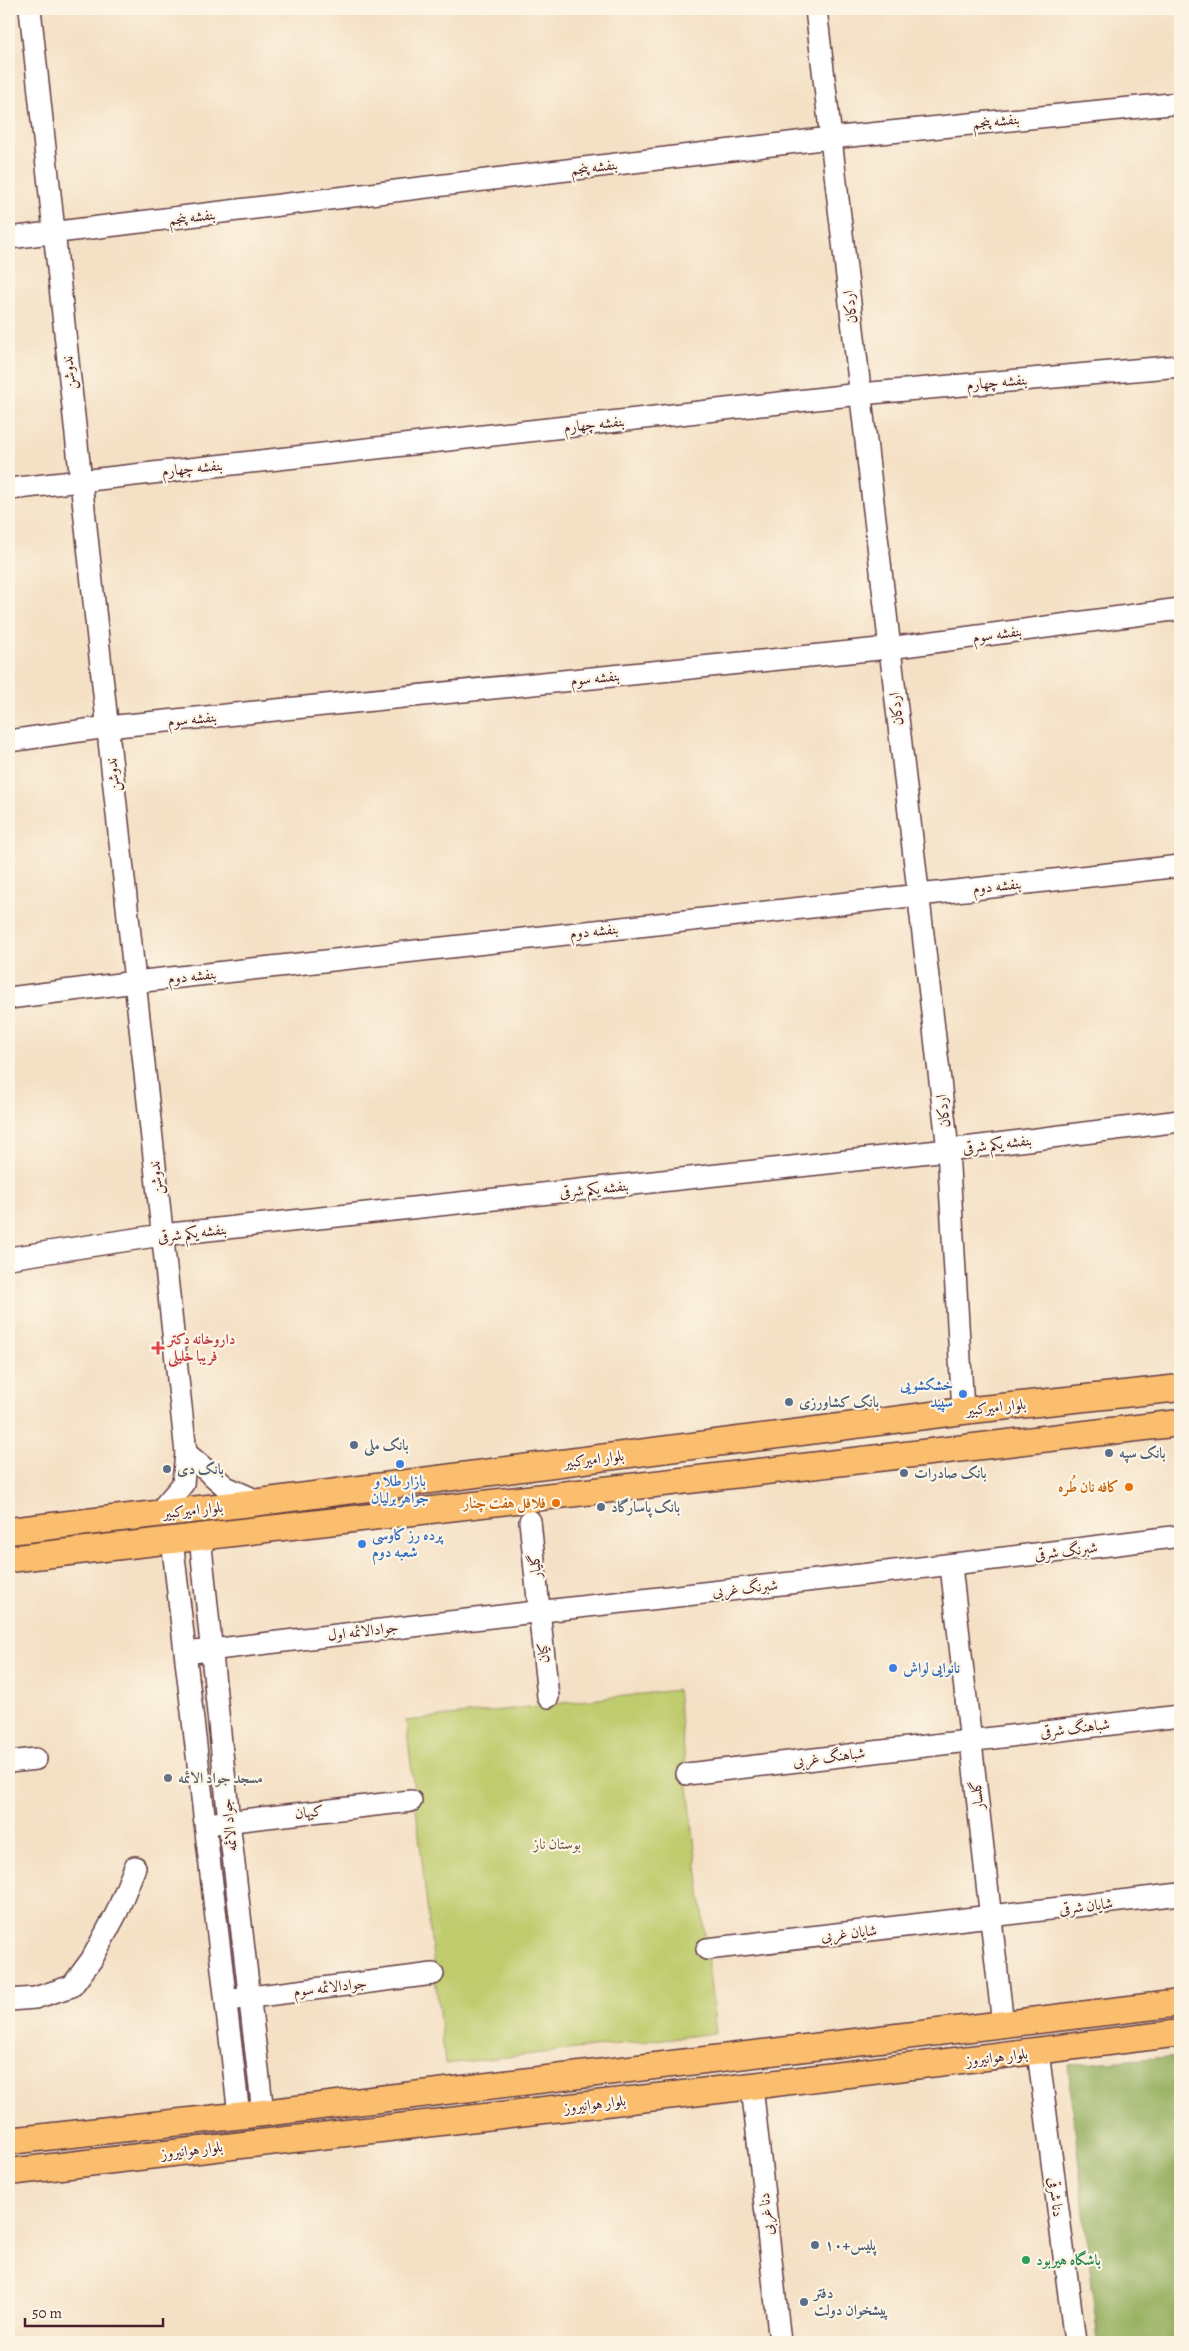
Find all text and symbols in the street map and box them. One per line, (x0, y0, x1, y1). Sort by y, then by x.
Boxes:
street label: بنفشه پنجم (972, 109, 1021, 137)
street label: بنفشه پنجم (569, 154, 619, 184)
street label: بنفشه پنجم (167, 204, 217, 234)
street label: اردکان (838, 289, 862, 325)
street label: ندوشن (57, 355, 81, 391)
street label: بنفشه چهارم (966, 369, 1028, 398)
street label: بنفشه چهارم (563, 411, 626, 440)
street label: بنفشه چهارم (161, 455, 224, 484)
street label: بنفشه سوم (971, 621, 1023, 650)
street label: بنفشه سوم (569, 665, 621, 694)
street label: اردکان (884, 691, 908, 727)
street label: بنفشه سوم (166, 706, 218, 735)
street label: ندوشن (101, 757, 125, 793)
street label: بنفشه دوم (972, 874, 1023, 901)
street label: بنفشه دوم (569, 919, 620, 946)
street label: بنفشه دوم (167, 964, 218, 991)
street label: اردکان (931, 1093, 955, 1129)
street label: بنفشه یکم شرقی (961, 1130, 1033, 1162)
street label: ندوشن (144, 1160, 168, 1196)
street label: بنفشه یکم شرقی (558, 1175, 630, 1207)
street label: بنفشه یکم شرقی (156, 1219, 228, 1251)
place label: داروخانه دکتر فریبا خلیلی (166, 1329, 236, 1368)
marker: داروخانه دکتر فریبا خلیلی (152, 1342, 164, 1354)
place label: خشکشویی سپید (899, 1375, 953, 1413)
marker: خشکشویی سپید (957, 1388, 969, 1400)
place label: بانک کشاورزی (799, 1392, 879, 1412)
street label: بلوار امیرکبیر (963, 1394, 1027, 1420)
marker: بانک کشاورزی (783, 1396, 795, 1408)
place label: بانک ملی (363, 1435, 409, 1457)
marker: بانک ملی (348, 1439, 360, 1451)
place label: بانک سپه (1119, 1443, 1166, 1463)
street label: بلوار امیرکبیر (561, 1445, 625, 1473)
marker: بانک سپه (1103, 1447, 1115, 1459)
marker: بازار طلا و جواهر برلیان (394, 1458, 406, 1470)
place label: بانک دی (177, 1459, 224, 1479)
marker: بانک دی (161, 1463, 173, 1475)
place label: بانک صادرات (914, 1463, 987, 1483)
marker: بانک صادرات (898, 1467, 910, 1479)
place label: بازار طلا و جواهر برلیان (371, 1471, 429, 1508)
place label: کافه نان طُره (1058, 1474, 1119, 1497)
marker: کافه نان طُره (1123, 1481, 1135, 1493)
place label: فلافل هفت چنار (461, 1493, 546, 1514)
street label: بلوار امیرکبیر (160, 1497, 224, 1523)
marker: فلافل هفت چنار (550, 1497, 562, 1509)
place label: بانک پاسارگاد (611, 1497, 680, 1518)
marker: بانک پاسارگاد (595, 1501, 607, 1513)
place label: پرده رز کاوسی شعبه دوم (372, 1525, 444, 1565)
street label: شبرنگ شرقی (1033, 1537, 1099, 1565)
marker: پرده رز کاوسی شعبه دوم (356, 1538, 368, 1550)
street label: گلیار (524, 1553, 546, 1581)
street label: شبرنگ غربی (711, 1575, 779, 1602)
street label: جوادالائمه اول (326, 1617, 400, 1645)
street label: کیان (532, 1642, 554, 1664)
place label: نانوایی لواش (903, 1658, 960, 1678)
marker: نانوایی لواش (887, 1662, 899, 1674)
street label: شباهنگ شرقی (1039, 1714, 1111, 1742)
street label: شباهنگ غربی (792, 1743, 866, 1772)
place label: مسجد جواد الائمه (178, 1768, 263, 1788)
marker: مسجد جواد الائمه (162, 1772, 174, 1784)
street label: گلسار (965, 1779, 989, 1813)
street label: جواد الائمه (216, 1798, 242, 1852)
street label: کیهان (294, 1801, 324, 1823)
park label: بوستان ناز (531, 1834, 581, 1854)
street label: شایان شرقی (1058, 1893, 1114, 1919)
street label: شایان غربی (820, 1920, 878, 1947)
street label: جوادالائمه سوم (292, 1973, 368, 2004)
street label: بلوار هوانیروز (963, 2043, 1029, 2071)
street label: بلوار هوانیروز (561, 2090, 627, 2118)
street label: بلوار هوانیروز (158, 2136, 224, 2164)
street label: دنا شرقی (1044, 2176, 1068, 2218)
street label: دنا غربی (754, 2192, 779, 2236)
place label: پلیس+۱۰ (825, 2235, 877, 2256)
marker: پلیس+۱۰ (809, 2239, 821, 2251)
place label: باشگاه هیربود (1036, 2250, 1101, 2270)
marker: باشگاه هیربود (1020, 2254, 1032, 2266)
place label: دفتر پیشخوان دولت (812, 2283, 888, 2320)
scale bar (25, 2296, 162, 2328)
marker: دفتر پیشخوان دولت (798, 2296, 810, 2308)
text: 50 m (32, 2303, 62, 2323)

